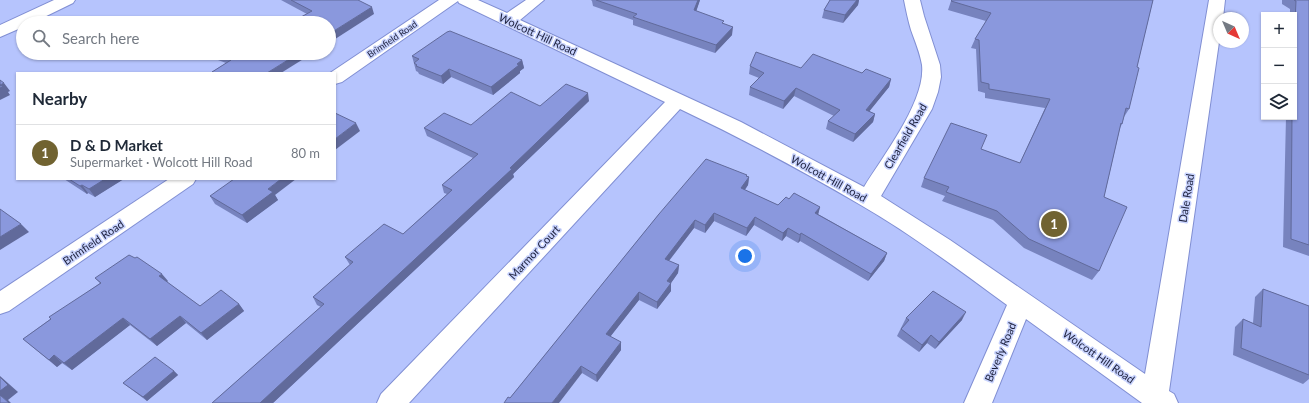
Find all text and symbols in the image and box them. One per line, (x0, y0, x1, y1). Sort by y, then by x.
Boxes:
street label: Wolcott Hill Road (497, 10, 579, 58)
north arrow (1213, 12, 1249, 48)
map controls (1261, 12, 1297, 120)
button: + (1261, 12, 1297, 48)
search box (16, 16, 336, 60)
street label: Brimfield Road (365, 18, 419, 60)
icon: search (30, 27, 52, 49)
text: Search here (62, 29, 139, 47)
button: − (1261, 48, 1297, 84)
button: layers (1261, 84, 1297, 120)
text: Nearby (32, 88, 87, 109)
street label: Clearfield Road (881, 101, 929, 171)
text: D & D Market (70, 136, 163, 154)
text: 1 (41, 145, 49, 161)
text: 80 m (291, 145, 320, 161)
street label: Wolcott Hill Road (789, 152, 869, 204)
text: Supermarket · Wolcott Hill Road (70, 154, 252, 170)
street label: Dale Road (1176, 173, 1196, 223)
pin: 1 (1041, 209, 1067, 239)
street label: Brimfield Road (60, 217, 126, 267)
street label: Marmor Court (506, 222, 562, 282)
your location (735, 246, 755, 266)
street label: Beverly Road (982, 320, 1018, 384)
street label: Wolcott Hill Road (1061, 326, 1137, 386)

